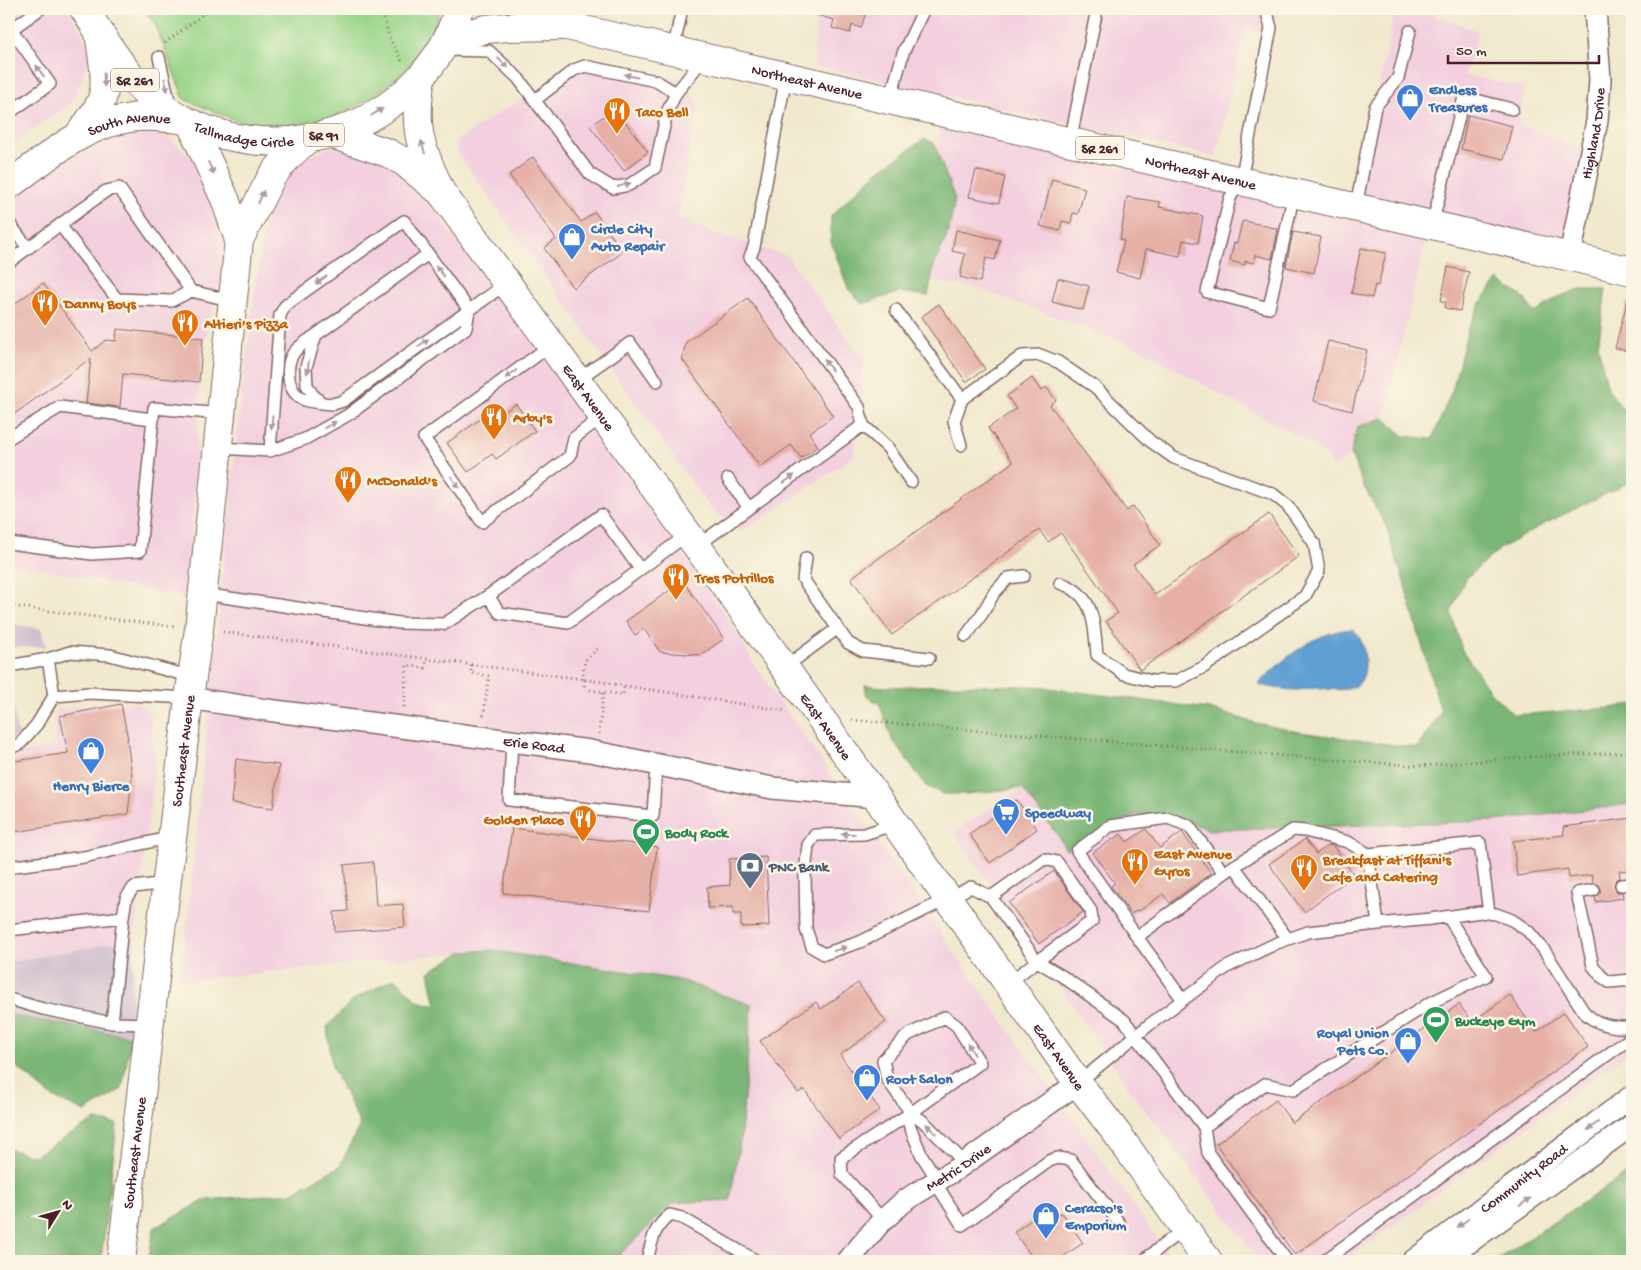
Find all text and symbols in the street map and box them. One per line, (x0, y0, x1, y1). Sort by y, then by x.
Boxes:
scale bar (1448, 32, 1600, 64)
text: 50 m (1456, 43, 1487, 61)
one-way arrow (496, 57, 508, 69)
street label: Northeast Avenue (749, 62, 864, 105)
one-way arrow (35, 64, 45, 78)
road number: SR 261 (111, 68, 159, 92)
one-way arrow (100, 72, 108, 88)
one-way arrow (623, 72, 639, 80)
one-way arrow (162, 78, 170, 93)
place label: Endless Treasures (1428, 82, 1489, 117)
shop icon: Endless Treasures (1395, 83, 1425, 122)
street label: Highland Drive (1579, 87, 1610, 181)
restaurant icon: Taco Bell (602, 96, 632, 135)
place label: Taco Bell (635, 104, 689, 122)
one-way arrow (370, 108, 384, 117)
street label: South Avenue (85, 110, 171, 141)
street label: Tallmadge Circle (190, 118, 295, 152)
road number: SR 91 (304, 124, 344, 146)
road number: SR 261 (1076, 136, 1124, 160)
one-way arrow (418, 139, 426, 154)
street label: Northeast Avenue (1143, 152, 1258, 195)
one-way arrow (207, 161, 215, 175)
one-way arrow (616, 181, 632, 189)
one-way arrow (258, 190, 266, 204)
place label: Circle City Auto Repair (590, 221, 666, 256)
shop icon: Circle City Auto Repair (557, 222, 587, 261)
one-way arrow (435, 264, 445, 278)
one-way arrow (314, 275, 328, 285)
restaurant icon: Danny Boys (30, 288, 60, 327)
place label: Danny Boys (62, 296, 137, 314)
restaurant icon: Altieri's Pizza (170, 308, 200, 347)
place label: Altieri's Pizza (203, 316, 288, 334)
one-way arrow (416, 338, 430, 348)
one-way arrow (303, 359, 311, 375)
one-way arrow (823, 359, 834, 372)
street label: East Avenue (557, 361, 618, 435)
one-way arrow (505, 368, 518, 379)
restaurant icon: Arby's (479, 402, 509, 441)
place label: Arby's (512, 410, 553, 428)
one-way arrow (268, 414, 276, 430)
one-way arrow (324, 420, 337, 429)
restaurant icon: McDonald's (333, 465, 363, 504)
place label: McDonald's (367, 473, 438, 491)
one-way arrow (782, 474, 796, 484)
one-way arrow (450, 476, 460, 489)
restaurant icon: Tres Potrillos (661, 562, 691, 601)
place label: Tres Potrillos (694, 570, 775, 588)
street label: East Avenue (795, 690, 855, 765)
street label: Southeast Avenue (169, 694, 200, 808)
street label: Erie Road (502, 733, 567, 759)
shop icon: Henry Bierce (76, 736, 106, 775)
place label: Henry Bierce (53, 778, 130, 796)
supermarket icon: Speedway (991, 797, 1021, 836)
restaurant icon: Golden Place (568, 804, 598, 843)
place label: Speedway (1025, 805, 1092, 823)
place label: Golden Place (483, 812, 565, 830)
sports icon: Body Rock (631, 817, 661, 856)
place label: Body Rock (664, 825, 730, 843)
one-way arrow (840, 831, 856, 839)
place label: East Avenue Gyros (1154, 846, 1233, 881)
restaurant icon: East Avenue Gyros (1120, 847, 1150, 886)
bank icon: PNC Bank (735, 851, 765, 890)
place label: Breakfast at Tiffani's Cafe and Catering (1322, 852, 1453, 887)
restaurant icon: Breakfast at Tiffani's Cafe and Catering (1289, 853, 1319, 892)
place label: PNC Bank (768, 859, 831, 877)
one-way arrow (833, 945, 848, 952)
sports icon: Buckeye Gym (1421, 1005, 1451, 1044)
place label: Buckeye Gym (1454, 1013, 1536, 1031)
street label: East Avenue (1028, 1020, 1088, 1095)
place label: Royal Union Pets Co. (1316, 1025, 1390, 1060)
shop icon: Royal Union Pets Co. (1393, 1026, 1423, 1065)
one-way arrow (967, 1042, 976, 1055)
shop icon: Root Salon (852, 1063, 882, 1102)
place label: Root Salon (885, 1071, 953, 1089)
street label: Southeast Avenue (120, 1096, 152, 1210)
one-way arrow (1587, 1120, 1600, 1131)
one-way arrow (925, 1123, 937, 1135)
street label: Metric Drive (923, 1140, 995, 1196)
street label: Community Road (1477, 1140, 1573, 1218)
north arrow (32, 1188, 82, 1238)
text: N (57, 1197, 76, 1214)
one-way arrow (1518, 1197, 1532, 1207)
place label: Ceracso's Emporium (1064, 1200, 1127, 1235)
shop icon: Ceracso's Emporium (1031, 1201, 1061, 1240)
one-way arrow (1456, 1218, 1470, 1228)

